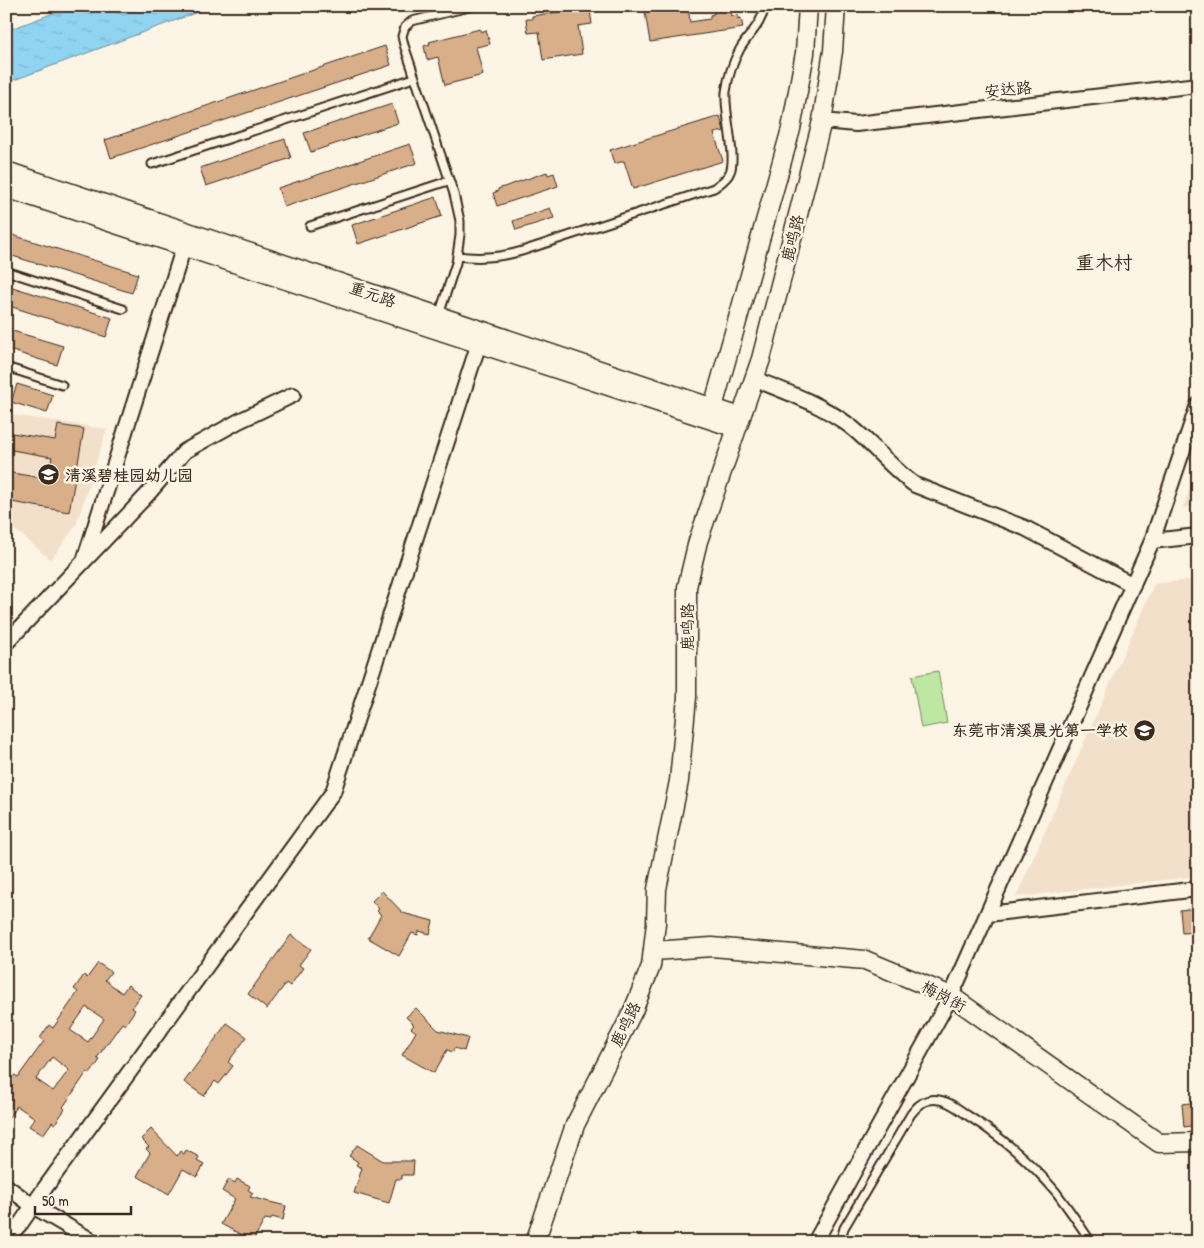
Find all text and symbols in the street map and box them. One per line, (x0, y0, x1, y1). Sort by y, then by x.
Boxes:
street label: 安达路 (983, 76, 1033, 102)
street label: 鹿鸣路 (776, 212, 808, 264)
district label: 重木村 (1075, 249, 1133, 275)
street label: 重元路 (347, 276, 399, 312)
school or university icon: 清溪碧桂园幼儿园 (37, 463, 61, 487)
place label: 清溪碧桂园幼儿园 (65, 464, 193, 486)
street label: 鹿鸣路 (676, 603, 698, 651)
school or university icon: 东莞市清溪晨光第一学校 (1132, 718, 1156, 742)
place label: 东莞市清溪晨光第一学校 (952, 719, 1128, 741)
street label: 梅岗街 (918, 975, 970, 1017)
street label: 鹿鸣路 (605, 998, 645, 1050)
scale bar (35, 1183, 131, 1215)
text: 50 m (42, 1190, 69, 1211)

